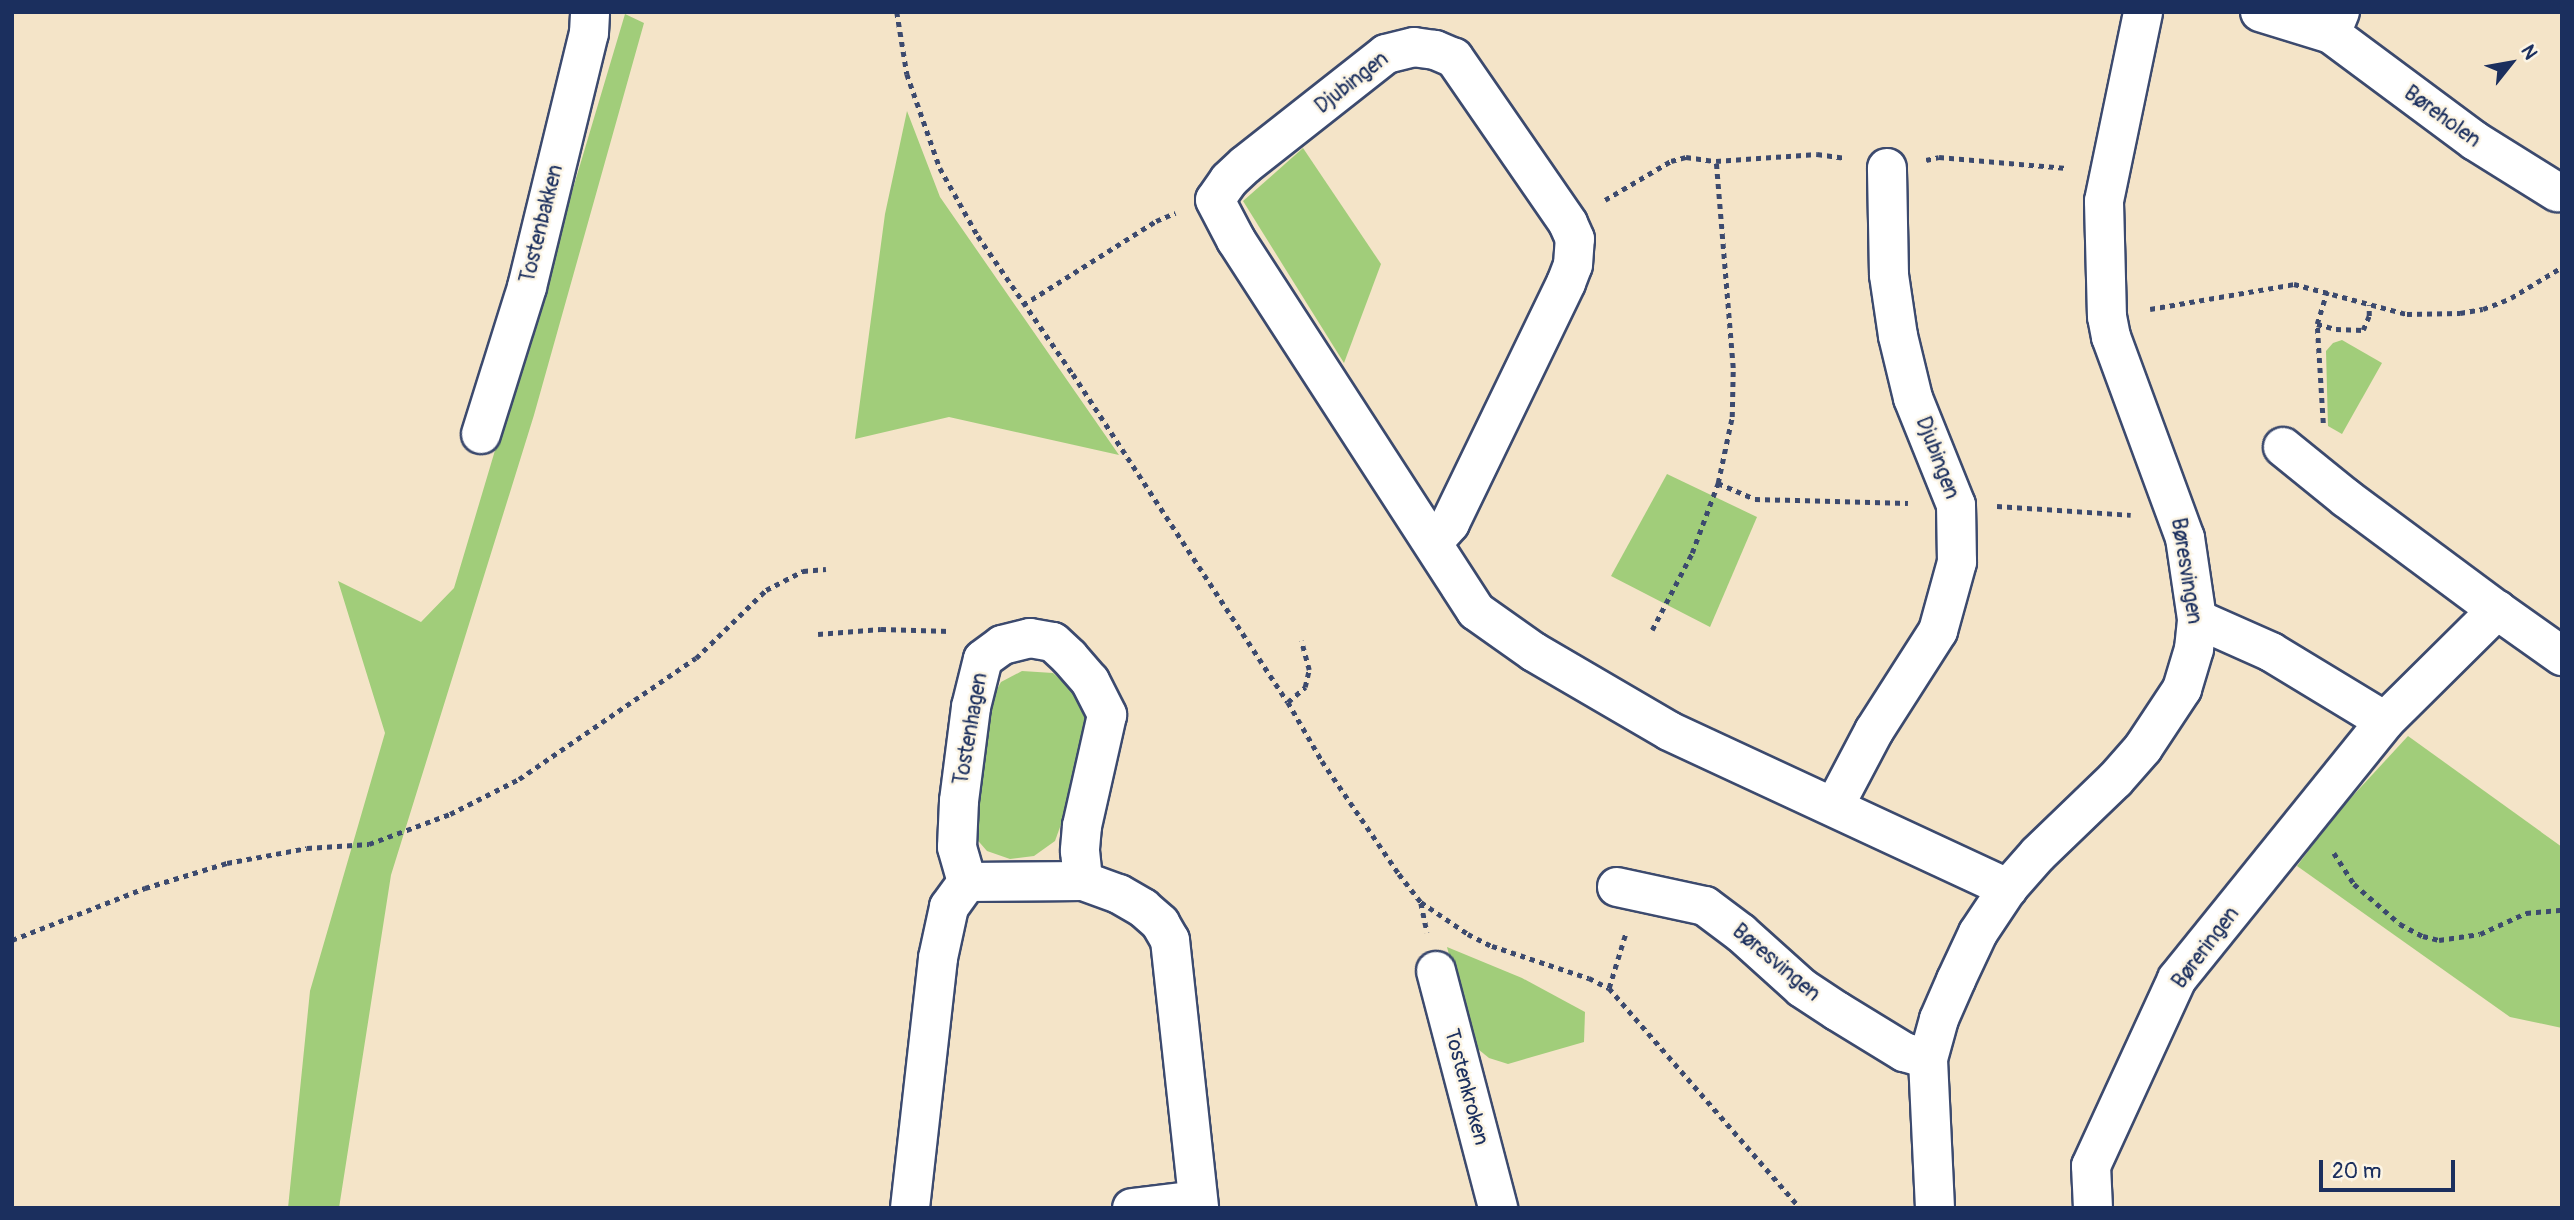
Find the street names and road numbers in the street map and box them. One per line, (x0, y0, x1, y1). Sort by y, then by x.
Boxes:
street label: Djubingen (1310, 47, 1394, 119)
street label: Børeholen (2399, 81, 2485, 153)
street label: Tostenbakken (515, 162, 569, 286)
street label: Djubingen (1910, 413, 1964, 503)
street label: Børesvingen (2165, 516, 2207, 626)
street label: Tostenhagen (949, 671, 993, 787)
street label: Børeringen (2167, 902, 2245, 994)
street label: Børesvingen (1727, 919, 1825, 1007)
street label: Tostenkroken (1438, 1026, 1494, 1148)

